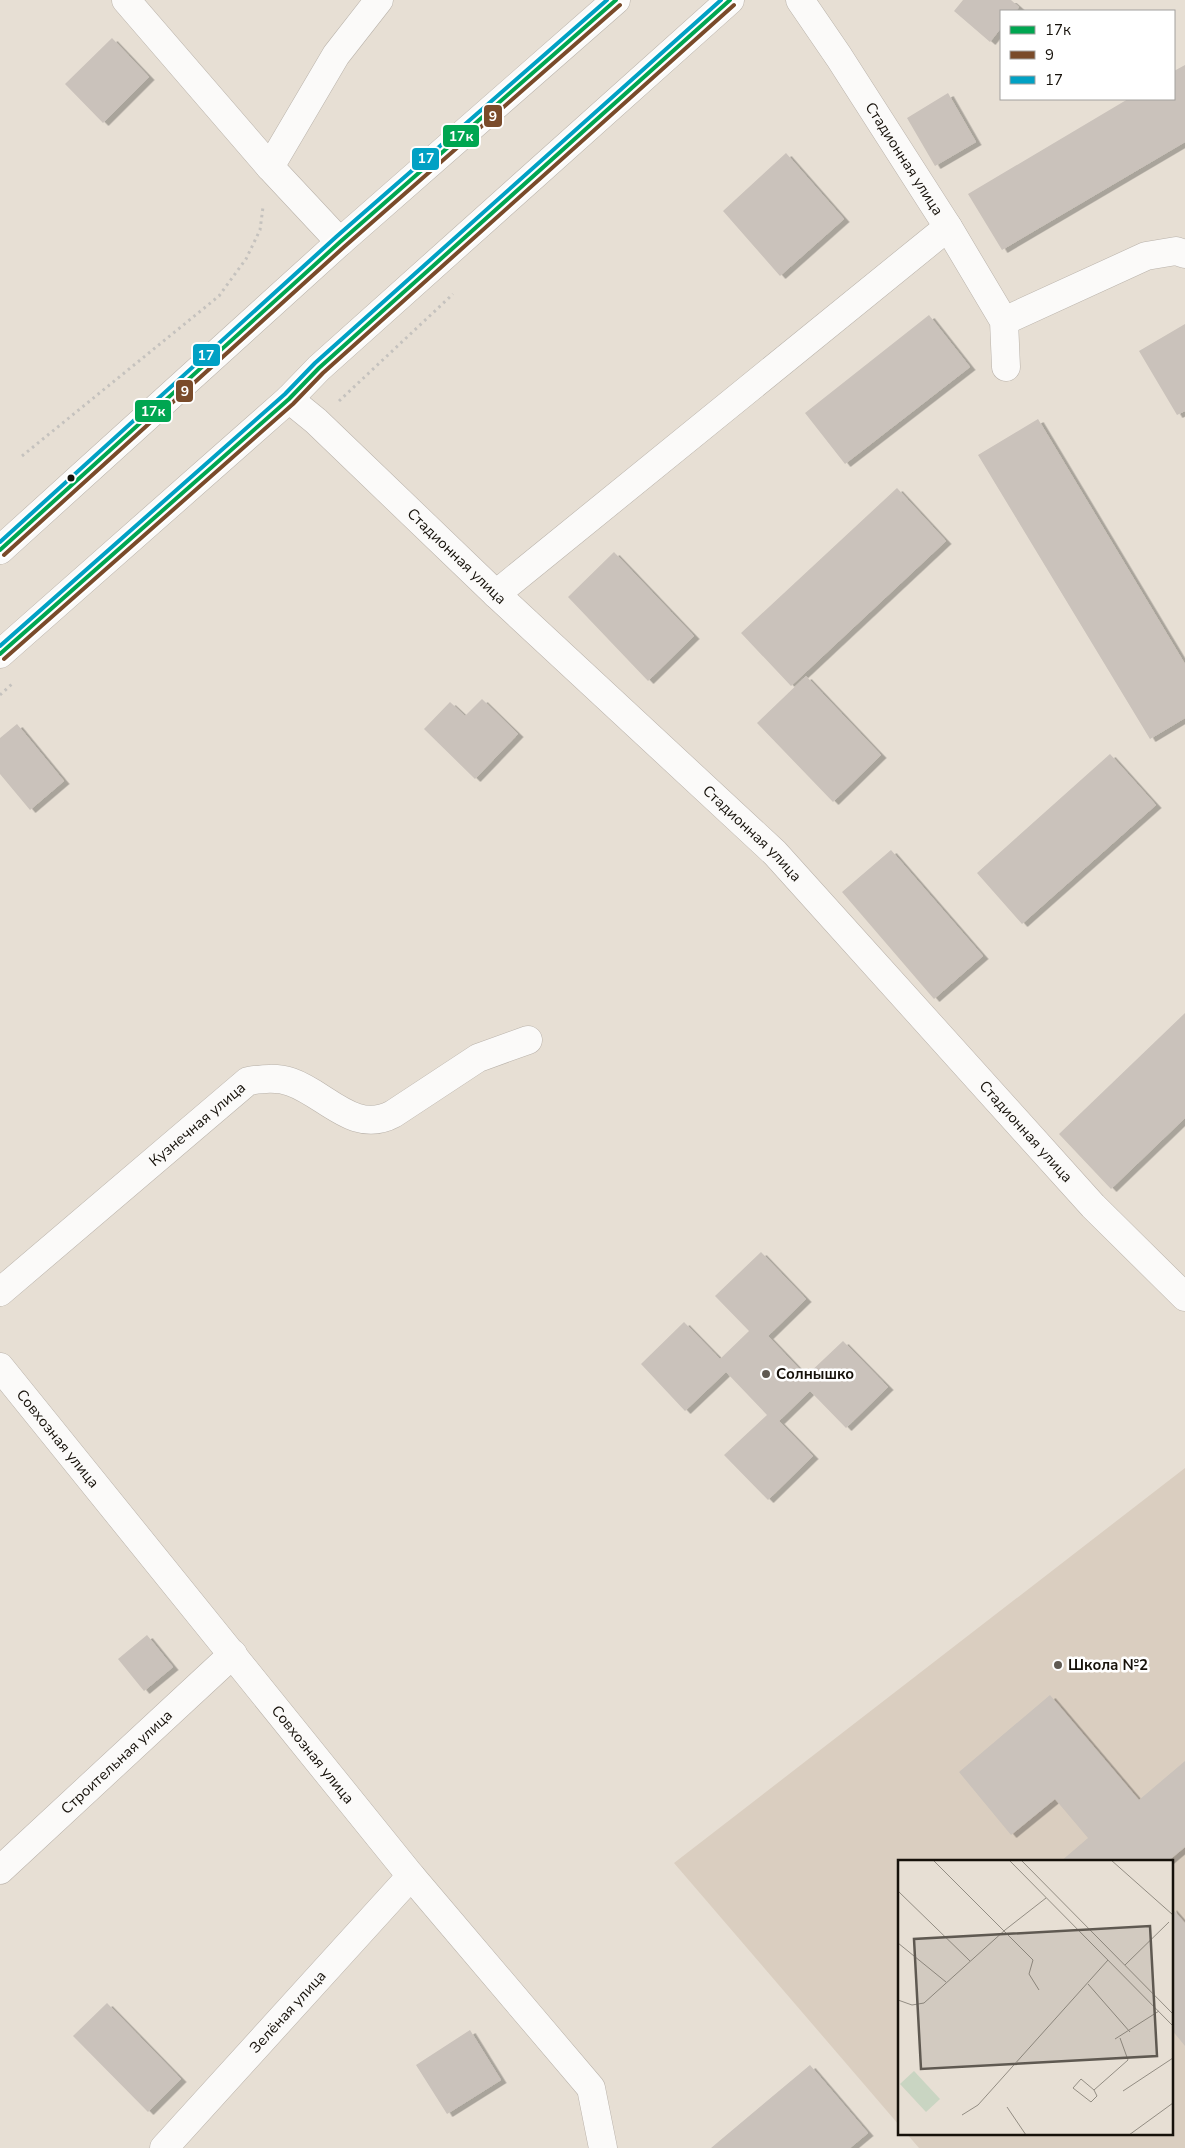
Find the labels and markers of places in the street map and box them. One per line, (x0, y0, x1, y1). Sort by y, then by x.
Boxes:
unlabelled marker (66, 473, 76, 483)
place label: Солнышко (776, 1364, 854, 1384)
marker: Солнышко (760, 1368, 772, 1380)
place label: Школа №2 (1068, 1655, 1148, 1675)
marker: Школа №2 (1052, 1659, 1064, 1671)

